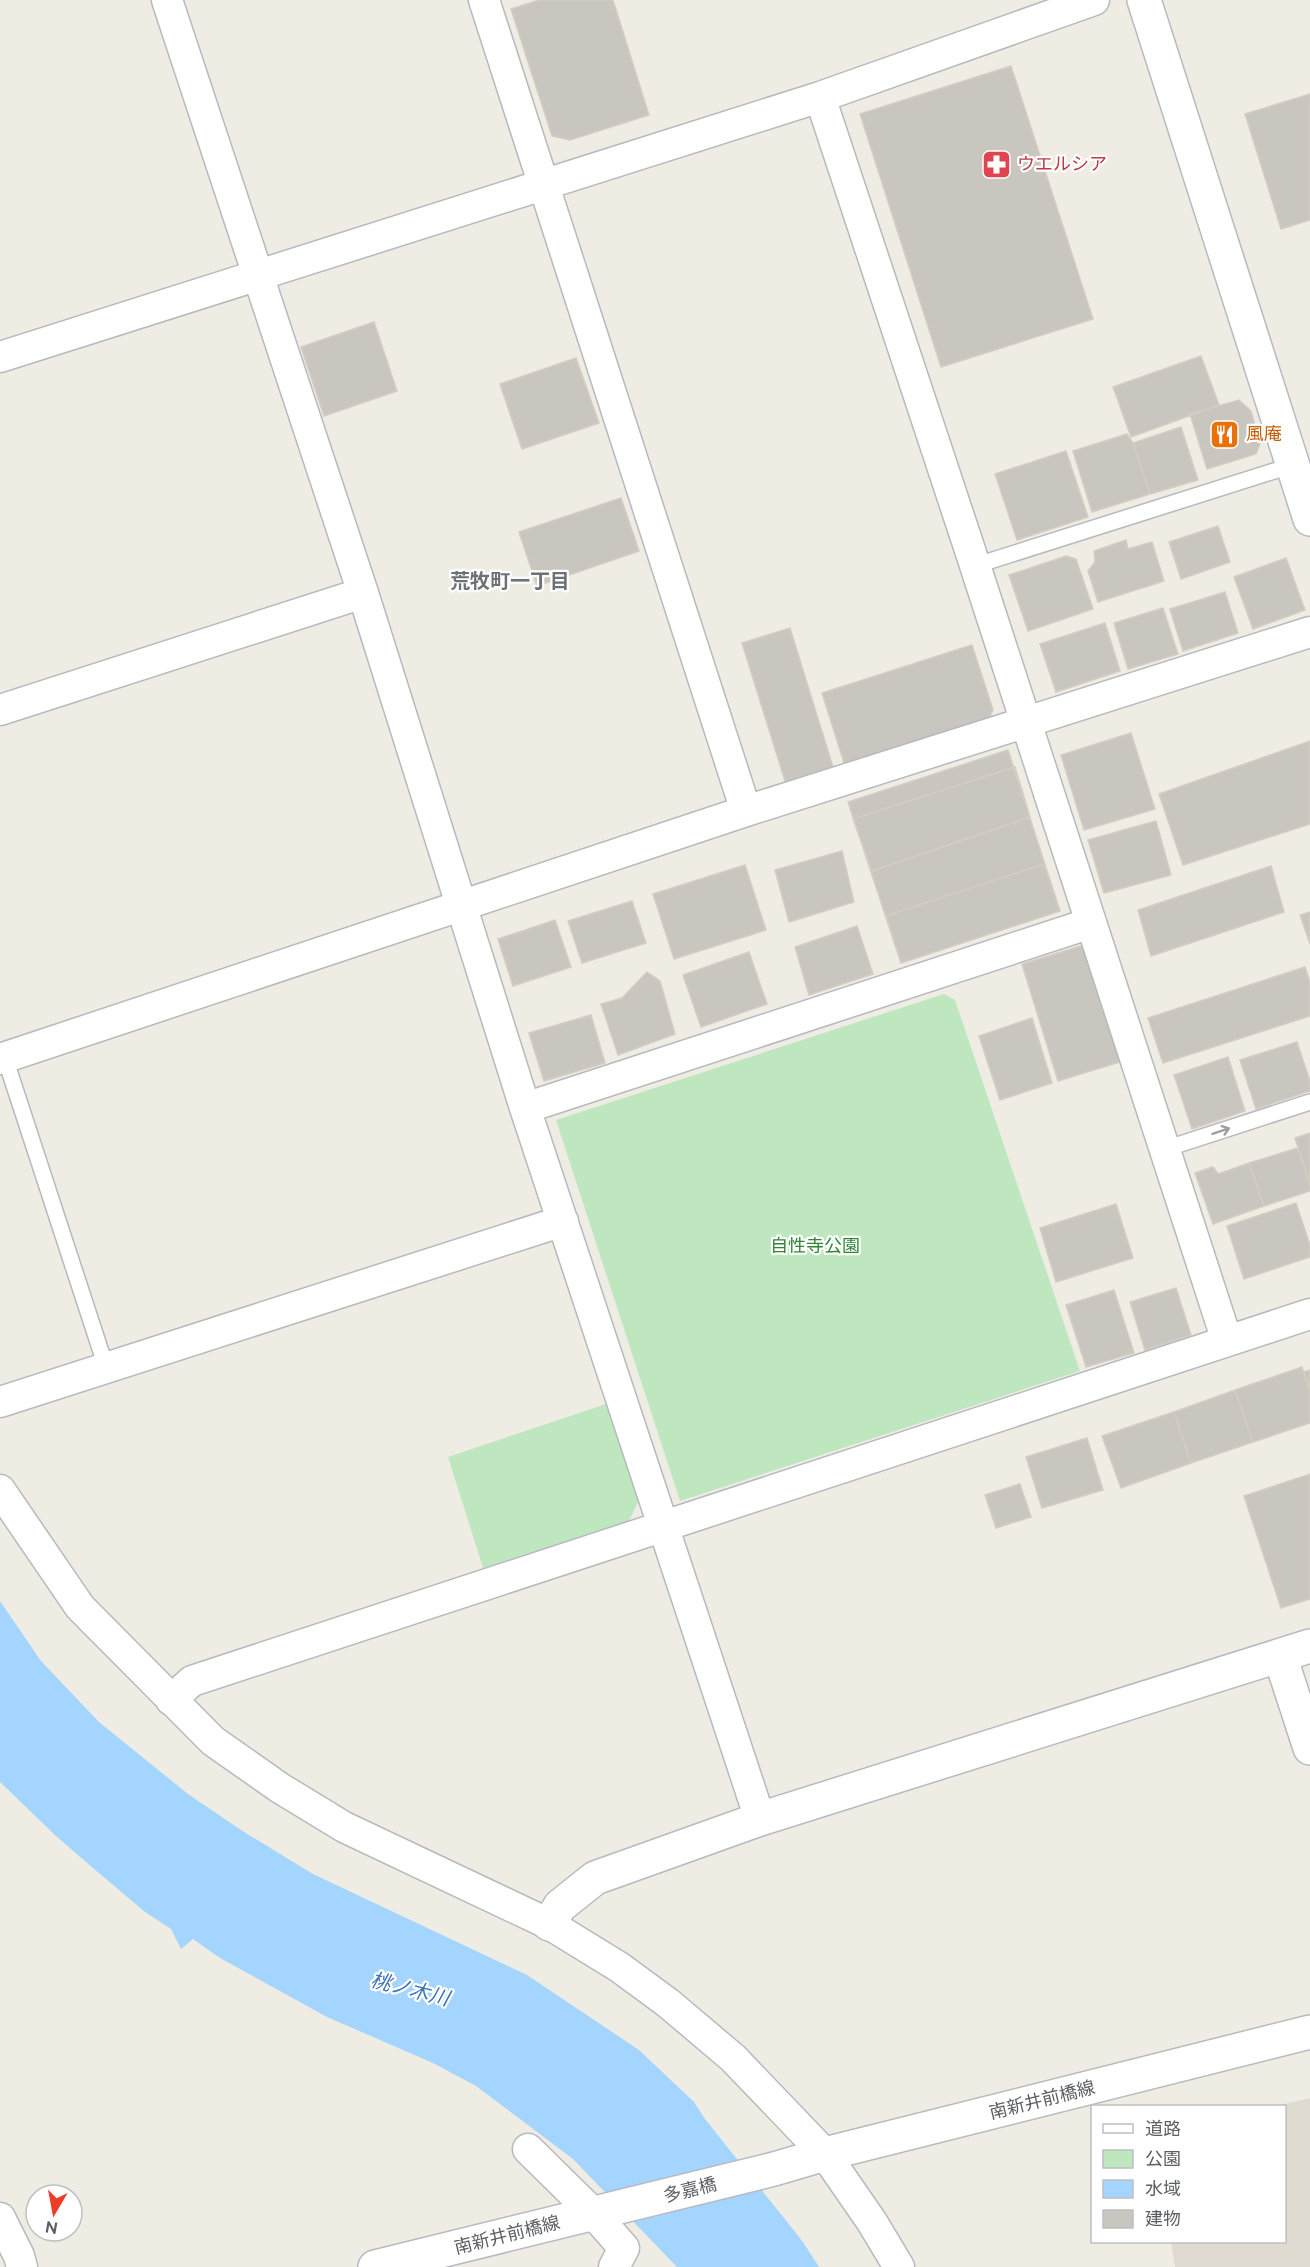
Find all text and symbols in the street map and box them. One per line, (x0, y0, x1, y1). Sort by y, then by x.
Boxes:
pharmacy icon: ウエルシア (980, 148, 1012, 180)
place label: ウエルシア (1017, 153, 1107, 174)
restaurant icon: 風庵 (1209, 418, 1241, 450)
place label: 風庵 (1246, 423, 1282, 444)
district label: 荒牧町一丁目 (450, 569, 570, 593)
one-way arrow (1211, 1125, 1230, 1136)
park label: 自性寺公園 (770, 1235, 860, 1256)
water label: 桃ノ木川 (368, 1968, 454, 2011)
street label: 南新井前橋線 (987, 2076, 1097, 2123)
legend (1091, 2105, 1286, 2243)
text: 道路 (1145, 2118, 1181, 2139)
text: 公園 (1145, 2148, 1181, 2169)
street label: 多嘉橋 (661, 2173, 719, 2206)
text: 水域 (1145, 2178, 1181, 2199)
north arrow (24, 2183, 84, 2243)
text: 建物 (1145, 2208, 1181, 2229)
street label: 南新井前橋線 (452, 2211, 562, 2258)
text: N (44, 2217, 59, 2238)

